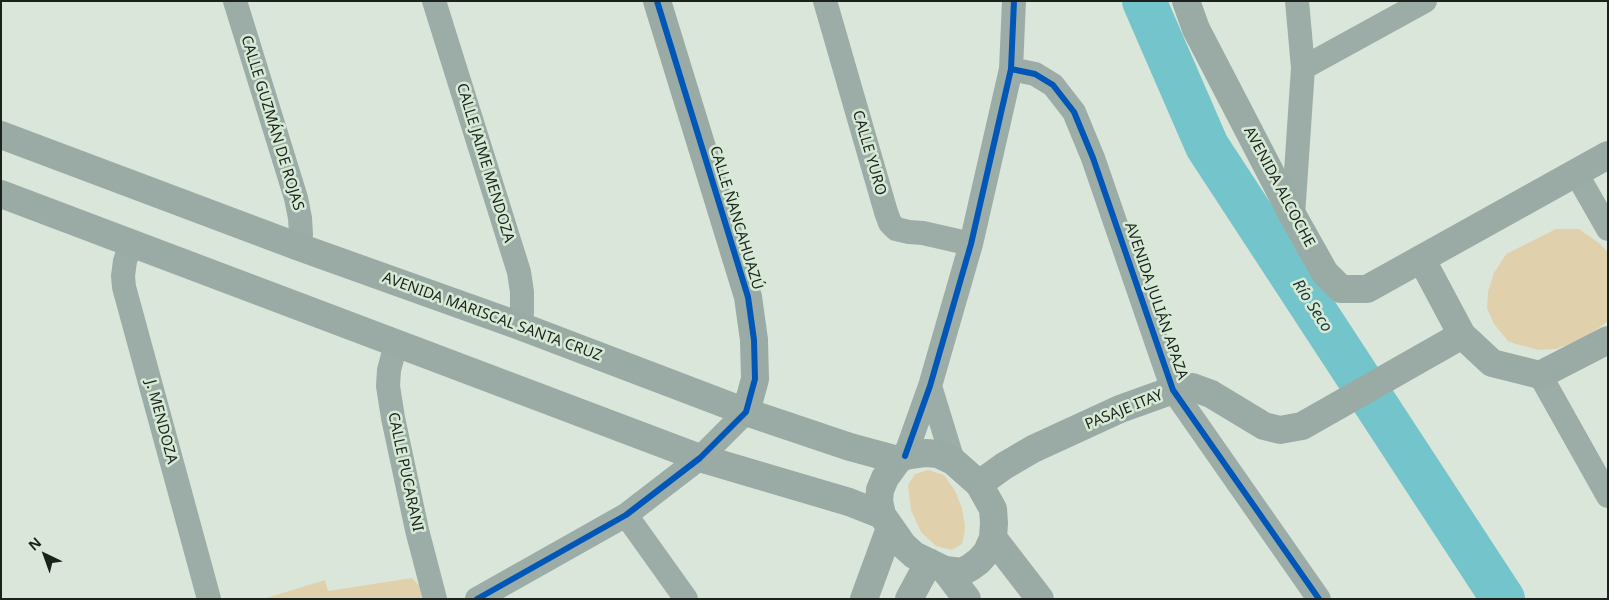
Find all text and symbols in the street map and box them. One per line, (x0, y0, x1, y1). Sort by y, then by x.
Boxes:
street label: CALLE GUZMÁN DE ROJAS (237, 33, 307, 213)
street label: CALLE JAIME MENDOZA (452, 81, 518, 245)
street label: CALLE YURO (848, 108, 890, 198)
street label: AVENIDA ALCOCHE (1240, 124, 1318, 250)
street label: CALLE ÑANCAHUAZÚ (706, 144, 766, 292)
street label: AVENIDA JULIÁN APAZA (1121, 220, 1191, 382)
street label: AVENIDA MARISCAL SANTA CRUZ (380, 269, 604, 365)
water label: Río Seco (1288, 276, 1336, 336)
street label: J. MENDOZA (141, 378, 181, 466)
street label: PASAJE ITAY (1082, 386, 1166, 434)
street label: CALLE PUCARANI (384, 411, 426, 533)
north arrow (20, 530, 70, 580)
text: N (24, 533, 45, 554)

